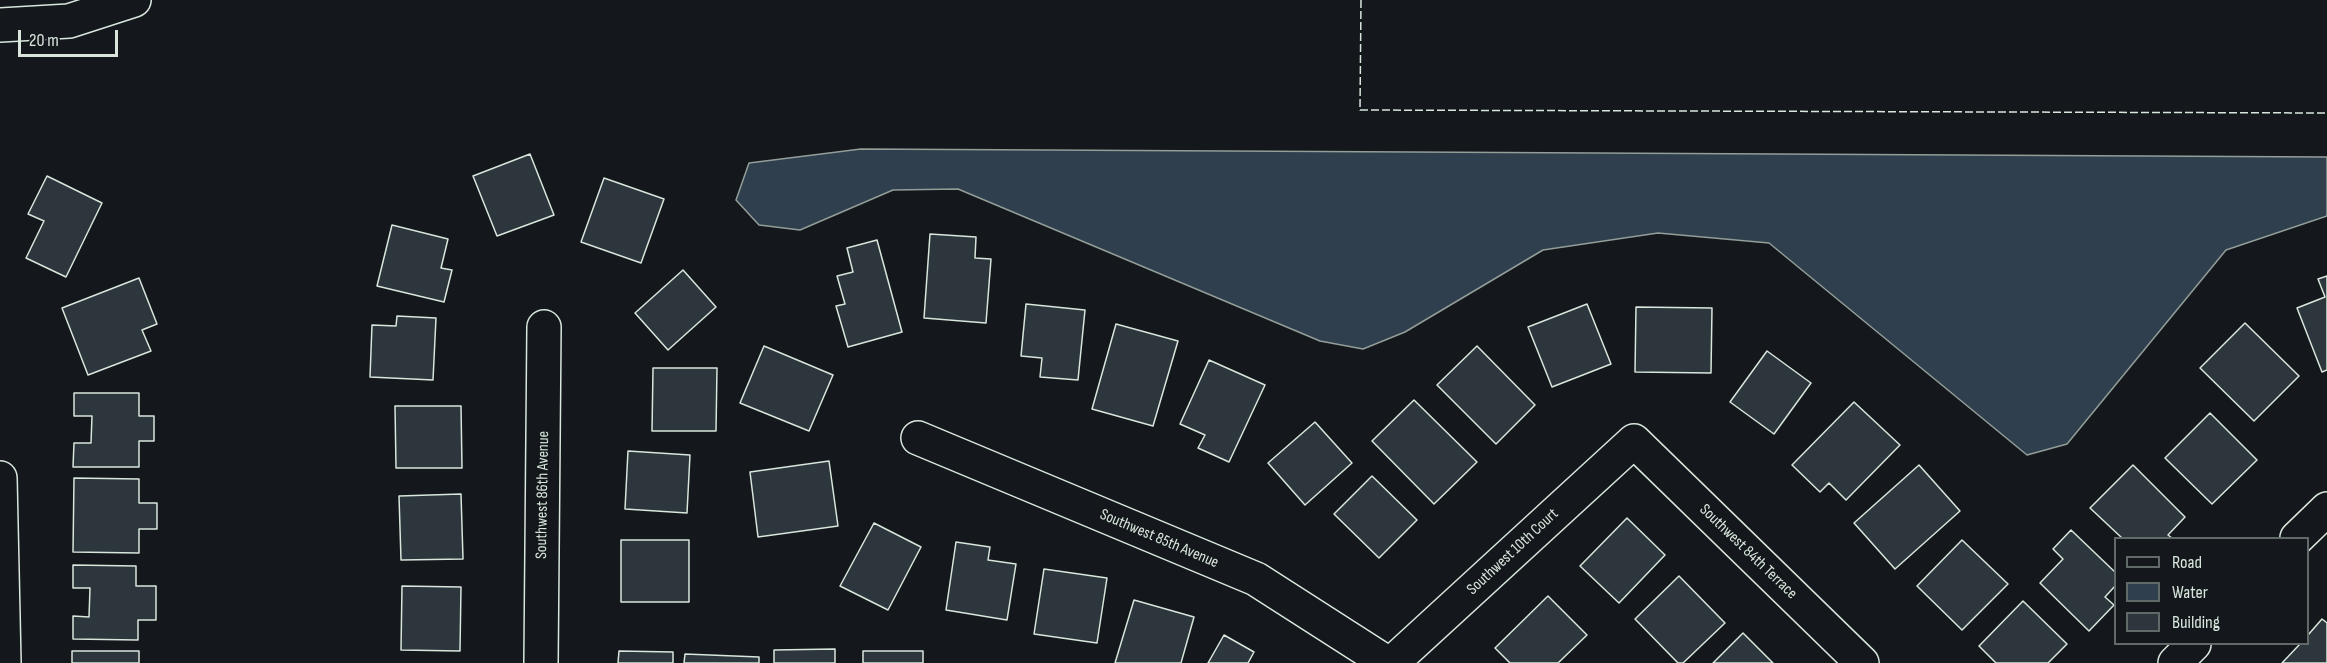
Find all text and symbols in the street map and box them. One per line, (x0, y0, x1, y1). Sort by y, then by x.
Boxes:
scale bar (21, 18, 122, 56)
text: 20 m (29, 30, 59, 51)
street label: Southwest 86th Avenue (532, 431, 554, 559)
street label: Southwest 84th Terrace (1695, 500, 1801, 604)
street label: Southwest 85th Avenue (1097, 505, 1221, 573)
street label: Southwest 10th Court (1463, 505, 1563, 599)
legend (2114, 537, 2309, 645)
text: Road (2172, 552, 2202, 573)
text: Water (2172, 582, 2208, 603)
text: Building (2172, 612, 2220, 633)

